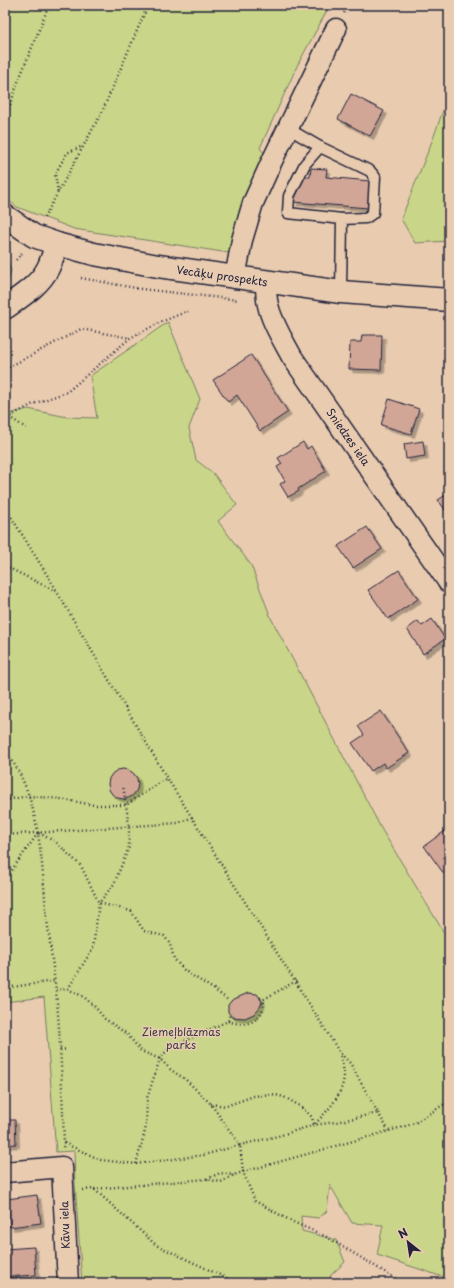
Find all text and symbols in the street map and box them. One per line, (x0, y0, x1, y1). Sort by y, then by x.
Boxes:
street label: Vecāķu prospekts (175, 261, 269, 290)
street label: Sniedzes iela (322, 405, 375, 469)
park label: Ziemeļblāzmas parks (142, 1023, 220, 1053)
street label: Kāvu iela (55, 1201, 74, 1249)
north arrow (388, 1222, 428, 1262)
text: N (395, 1223, 411, 1242)

